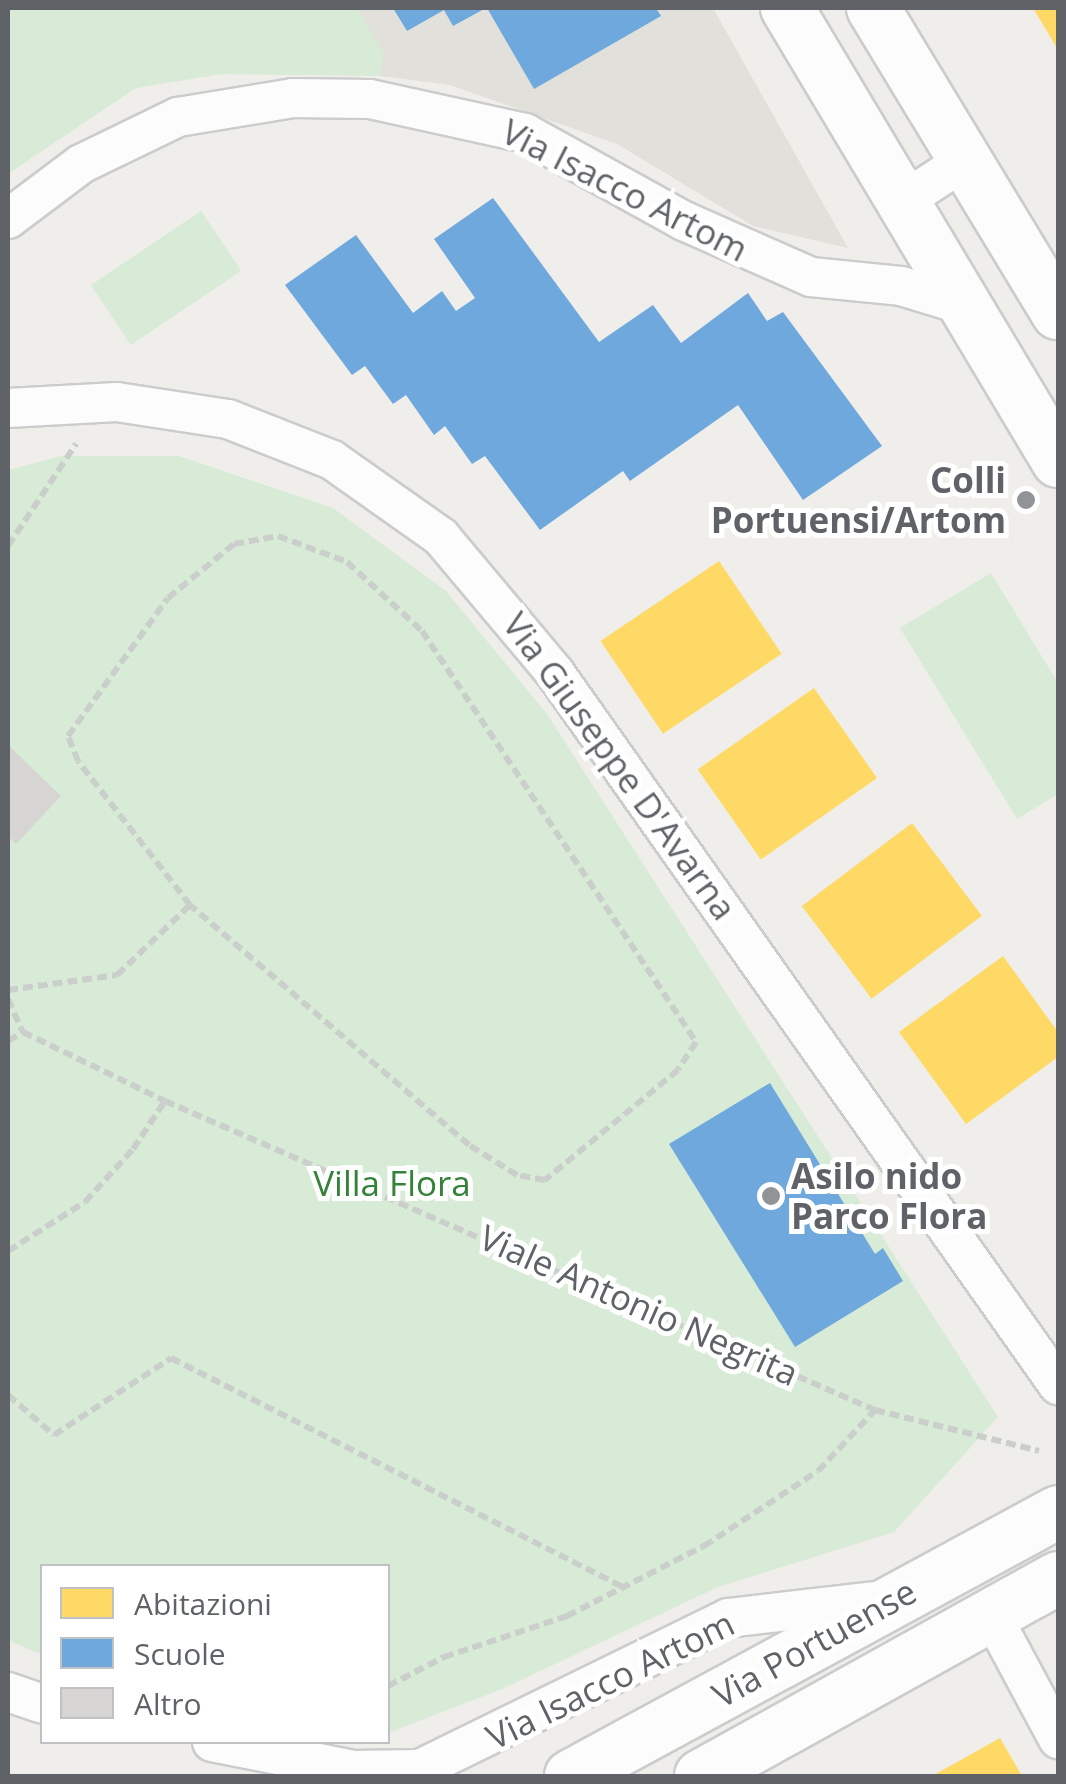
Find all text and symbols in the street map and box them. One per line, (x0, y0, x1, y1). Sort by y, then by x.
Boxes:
street label: Via Isacco Artom (495, 110, 755, 270)
place label: Colli Portuensi/Artom (711, 459, 1006, 541)
marker: Colli Portuensi/Artom (1015, 489, 1037, 511)
street label: Via Giuseppe D'Avarna (494, 604, 746, 928)
place label: Asilo nido Parco Flora (791, 1155, 987, 1237)
park label: Villa Flora (313, 1162, 471, 1204)
marker: Asilo nido Parco Flora (760, 1185, 782, 1207)
street label: Viale Antonio Negrita (473, 1216, 805, 1394)
legend (40, 1564, 390, 1744)
street label: Via Portuense (705, 1570, 923, 1716)
text: Abitazioni (134, 1583, 272, 1624)
street label: Via Isacco Artom (479, 1602, 741, 1758)
text: Scuole (134, 1633, 226, 1674)
text: Altro (134, 1683, 202, 1724)

